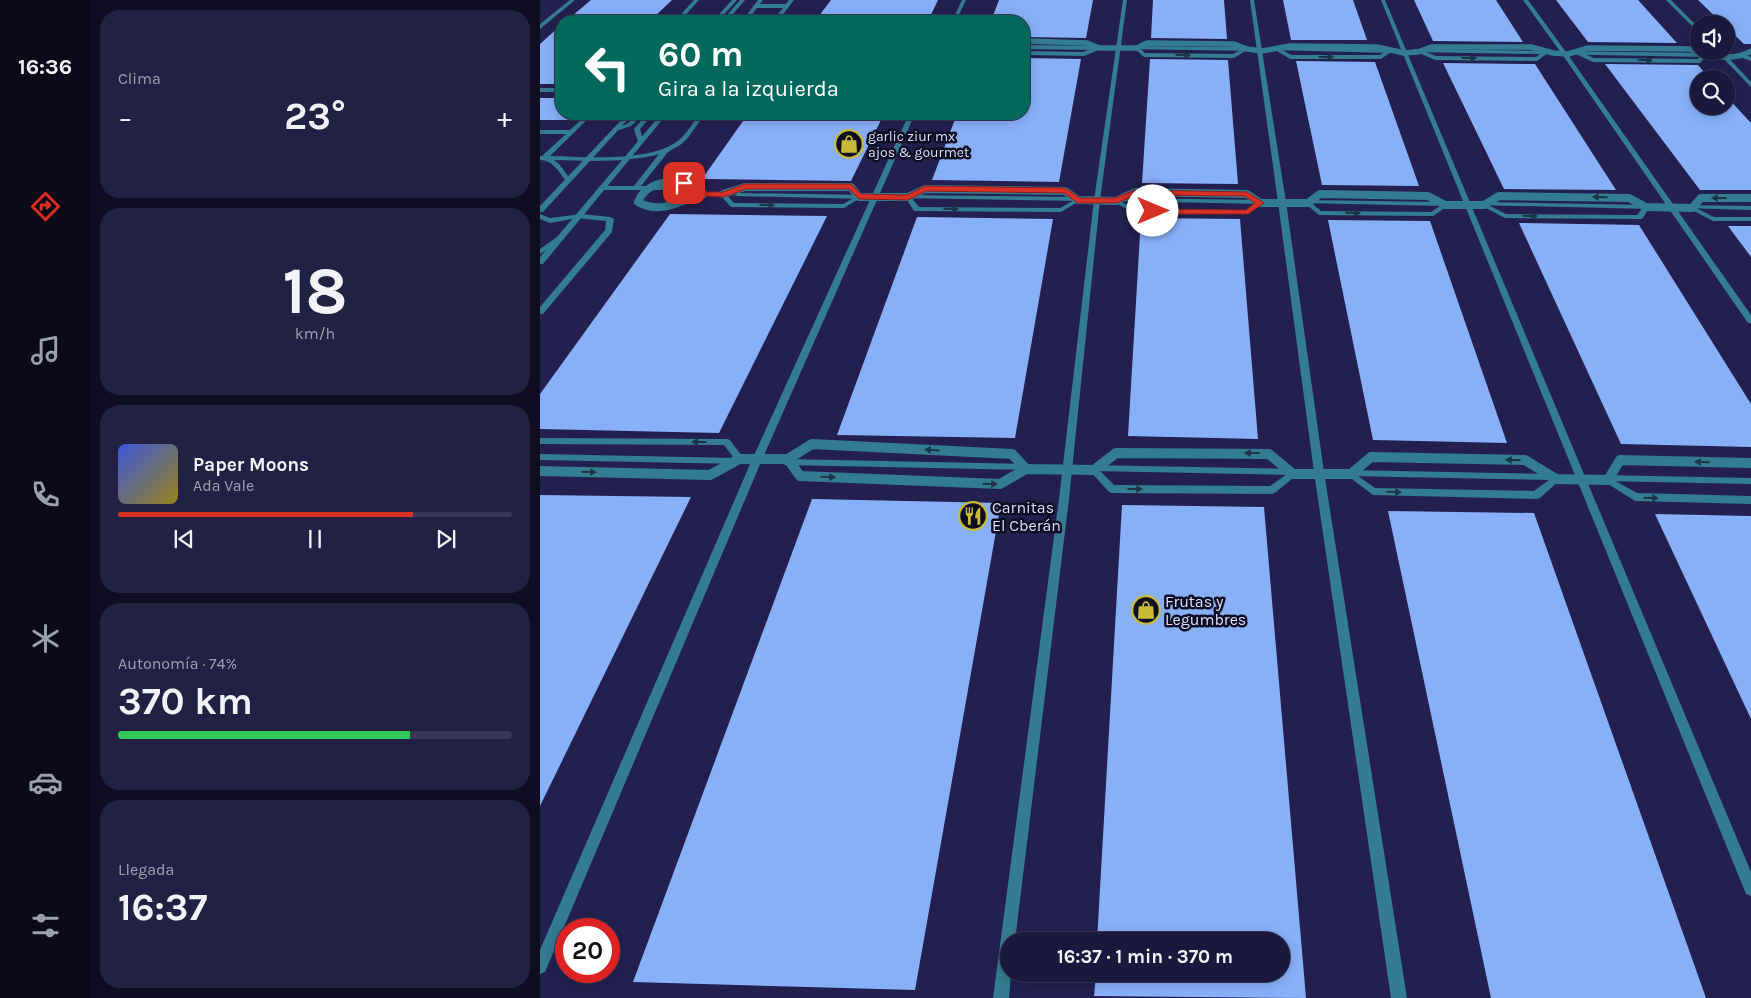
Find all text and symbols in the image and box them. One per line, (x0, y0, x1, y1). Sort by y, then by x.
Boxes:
map controls (1690, 15, 1735, 115)
button: sound (1690, 15, 1735, 60)
text: 60 m (658, 34, 743, 75)
icon: left (575, 35, 640, 100)
one-way arrow (1176, 51, 1192, 59)
one-way arrow (1318, 53, 1334, 61)
text: 16:36 (18, 54, 72, 80)
one-way arrow (1461, 55, 1477, 63)
one-way arrow (1638, 57, 1654, 65)
text: Clima (118, 69, 161, 88)
button: search (1690, 70, 1735, 115)
text: Gira a la izquierda (658, 76, 839, 102)
text: 23° (284, 94, 346, 139)
text: − (118, 101, 133, 134)
text: + (497, 101, 512, 134)
place label: garlic ziur mx ajos & gourmet (868, 128, 969, 161)
shop icon: garlic ziur mx ajos & gourmet (834, 129, 864, 159)
pin (663, 162, 705, 204)
icon: arrive (670, 169, 698, 197)
position arrow (1126, 184, 1178, 236)
icon: directions (28, 189, 63, 224)
one-way arrow (1591, 193, 1607, 201)
one-way arrow (1711, 194, 1727, 202)
one-way arrow (759, 201, 775, 209)
one-way arrow (944, 205, 960, 213)
one-way arrow (1345, 209, 1361, 217)
one-way arrow (1523, 212, 1539, 220)
text: 18 (282, 253, 348, 329)
text: km/h (295, 324, 335, 343)
icon: music (28, 333, 63, 368)
one-way arrow (691, 438, 707, 446)
one-way arrow (924, 445, 940, 453)
one-way arrow (1243, 449, 1259, 457)
text: Paper Moons (193, 454, 309, 476)
one-way arrow (1504, 456, 1520, 464)
one-way arrow (1694, 457, 1710, 465)
one-way arrow (581, 468, 597, 476)
one-way arrow (820, 474, 836, 482)
text: Ada Vale (193, 476, 254, 495)
icon: phone (28, 477, 63, 512)
one-way arrow (983, 480, 999, 488)
one-way arrow (1127, 485, 1143, 493)
one-way arrow (1386, 488, 1402, 496)
one-way arrow (1643, 494, 1659, 502)
place label: Carnitas El Cberán (992, 498, 1061, 535)
restaurant icon: Carnitas El Cberán (958, 501, 988, 531)
icon: previous (170, 525, 198, 553)
icon: pause (301, 525, 329, 553)
icon: next (432, 525, 460, 553)
place label: Frutas y Legumbres (1165, 592, 1246, 629)
shop icon: Frutas y Legumbres (1131, 595, 1161, 625)
icon: climate (28, 621, 63, 656)
text: Autonomía · 74% (118, 654, 237, 673)
text: 370 km (118, 679, 253, 724)
icon: car (28, 765, 63, 800)
text: Llegada (118, 860, 174, 879)
text: 16:37 (118, 885, 207, 930)
icon: filters (28, 908, 63, 943)
speed limit sign: 20 (555, 918, 620, 983)
text: 16:37 · 1 min · 370 m (1057, 946, 1233, 968)

